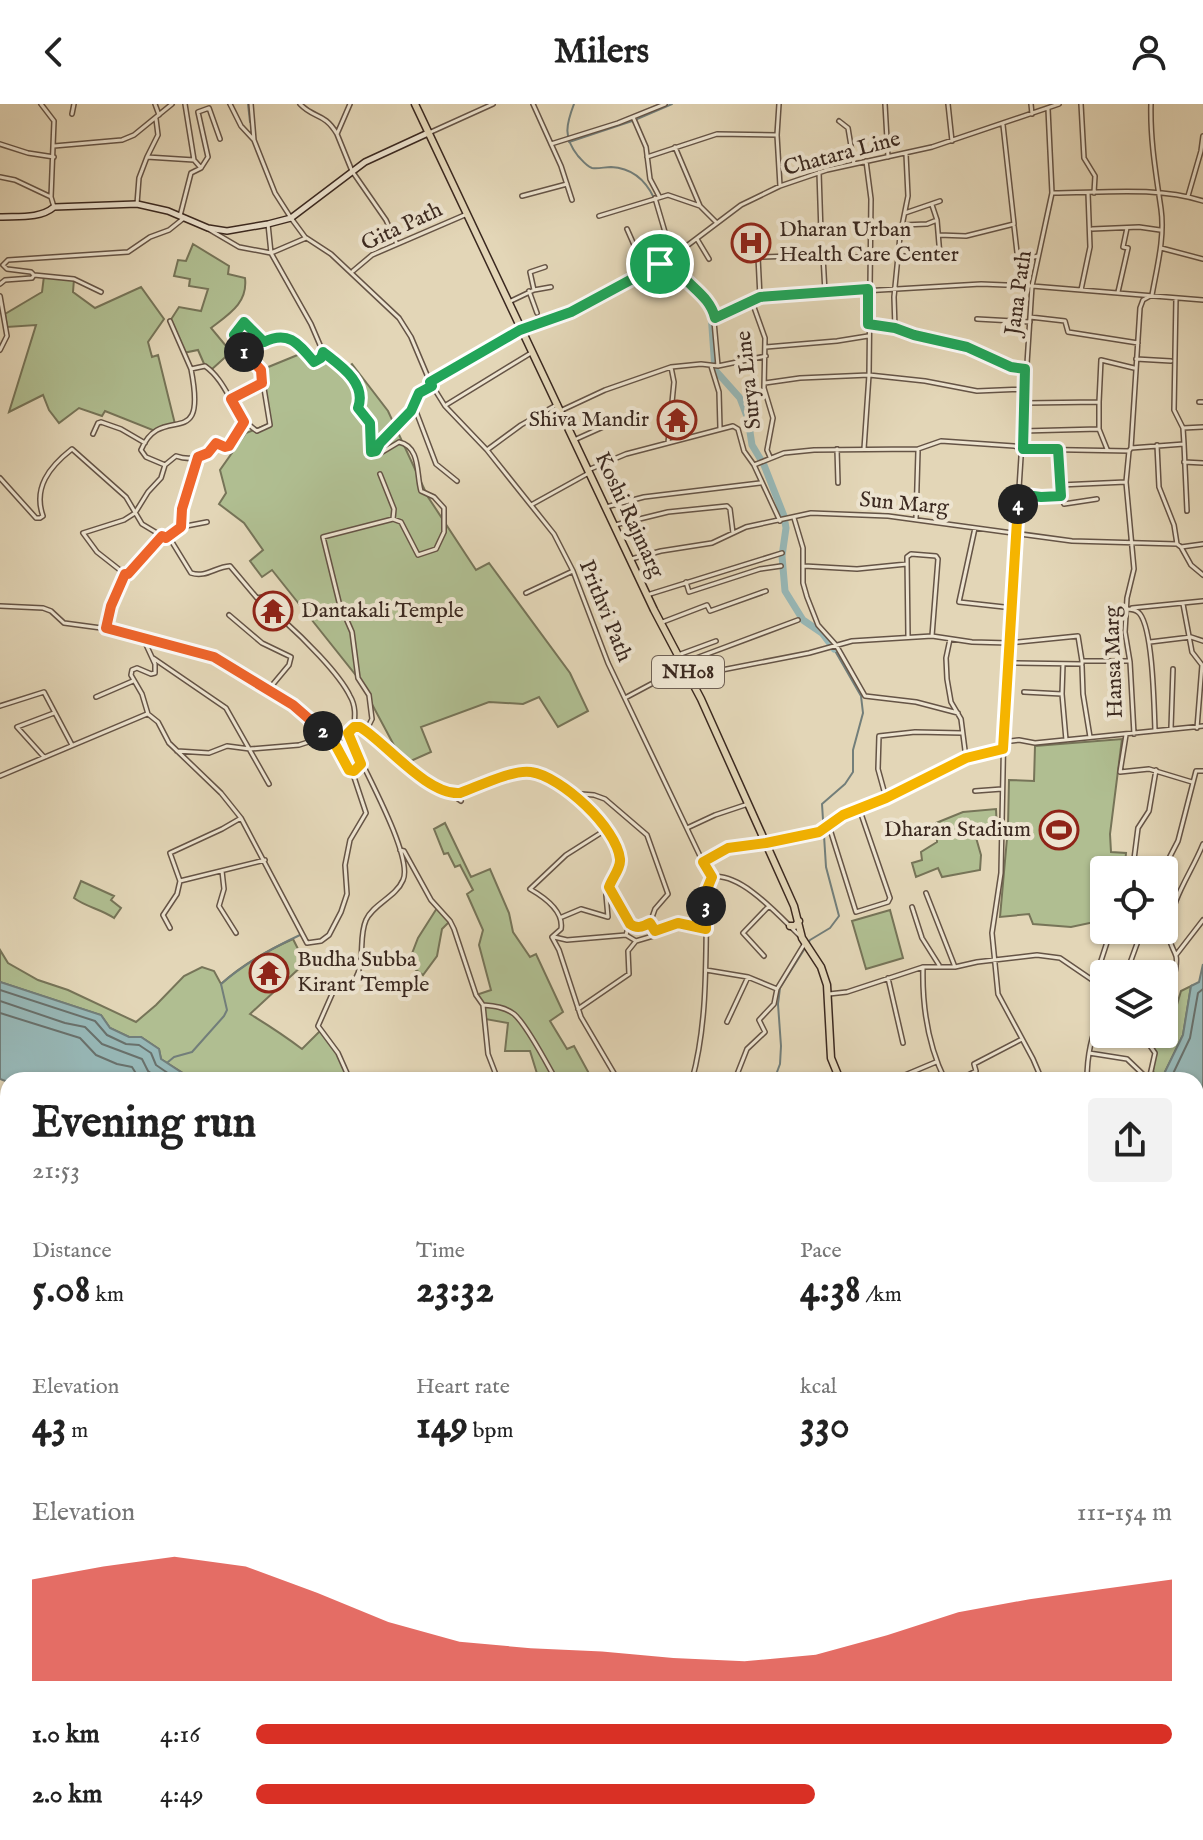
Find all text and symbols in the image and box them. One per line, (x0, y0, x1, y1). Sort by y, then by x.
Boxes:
text: Milers (554, 29, 649, 75)
icon: back (32, 30, 76, 74)
icon: person (1127, 30, 1171, 74)
street label: Chatara Line (781, 125, 903, 183)
street label: Gita Path (357, 196, 447, 258)
place label: Dharan Urban Health Care Center (779, 216, 959, 269)
hospital icon: Dharan Urban Health Care Center (730, 222, 772, 264)
pin (626, 230, 694, 298)
icon: arrive (638, 242, 682, 286)
street label: Jana Path (999, 249, 1039, 340)
street label: Surya Line (730, 329, 768, 431)
pin: 1 (224, 332, 264, 372)
text: 1 (240, 338, 248, 366)
temple icon: Shiva Mandir (656, 399, 698, 441)
place label: Shiva Mandir (529, 406, 649, 434)
street label: Koshi Rajmarg (588, 448, 671, 583)
pin: 4 (998, 484, 1038, 524)
street label: Sun Marg (858, 486, 951, 522)
text: 4 (1013, 490, 1023, 518)
street label: Prithvi Path (572, 556, 638, 666)
temple icon: Dantakali Temple (252, 590, 294, 632)
place label: Dantakali Temple (301, 597, 464, 625)
street label: Hansa Marg (1098, 604, 1130, 719)
road number: NH08 (652, 656, 724, 688)
pin: 2 (303, 711, 343, 751)
text: 2 (318, 717, 328, 745)
sports icon: Dharan Stadium (1038, 809, 1080, 851)
place label: Dharan Stadium (884, 816, 1031, 844)
map controls (1090, 856, 1178, 1048)
button: locate (1090, 856, 1178, 944)
pin: 3 (686, 886, 726, 926)
text: 3 (702, 892, 710, 920)
place label: Budha Subba Kirant Temple (297, 946, 429, 999)
temple icon: Budha Subba Kirant Temple (248, 952, 290, 994)
button: layers (1090, 960, 1178, 1048)
text: Evening run (32, 1096, 256, 1152)
button: share (1088, 1098, 1172, 1182)
text: 21:53 (32, 1154, 80, 1187)
text: Distance (32, 1237, 112, 1265)
text: Time (416, 1237, 465, 1265)
text: Pace (800, 1237, 842, 1265)
text: 5.08 (32, 1265, 90, 1316)
text: 23:32 (416, 1265, 494, 1316)
text: 4:38 (800, 1265, 861, 1316)
text: km (90, 1281, 124, 1309)
text: /km (861, 1281, 902, 1309)
text: Elevation (32, 1373, 119, 1401)
text: Heart rate (416, 1373, 510, 1401)
text: kcal (800, 1373, 837, 1401)
text: 43 (32, 1401, 67, 1452)
text: 149 (416, 1401, 468, 1452)
text: 330 (800, 1401, 850, 1452)
text: m (67, 1417, 88, 1445)
text: bpm (468, 1417, 513, 1445)
text: Elevation (32, 1496, 135, 1529)
text: 111–154 m (1077, 1496, 1172, 1529)
text: 1.0 km (32, 1718, 100, 1751)
text: 4:16 (160, 1718, 200, 1751)
text: 2.0 km (32, 1778, 102, 1811)
text: 4:49 (160, 1778, 204, 1811)

